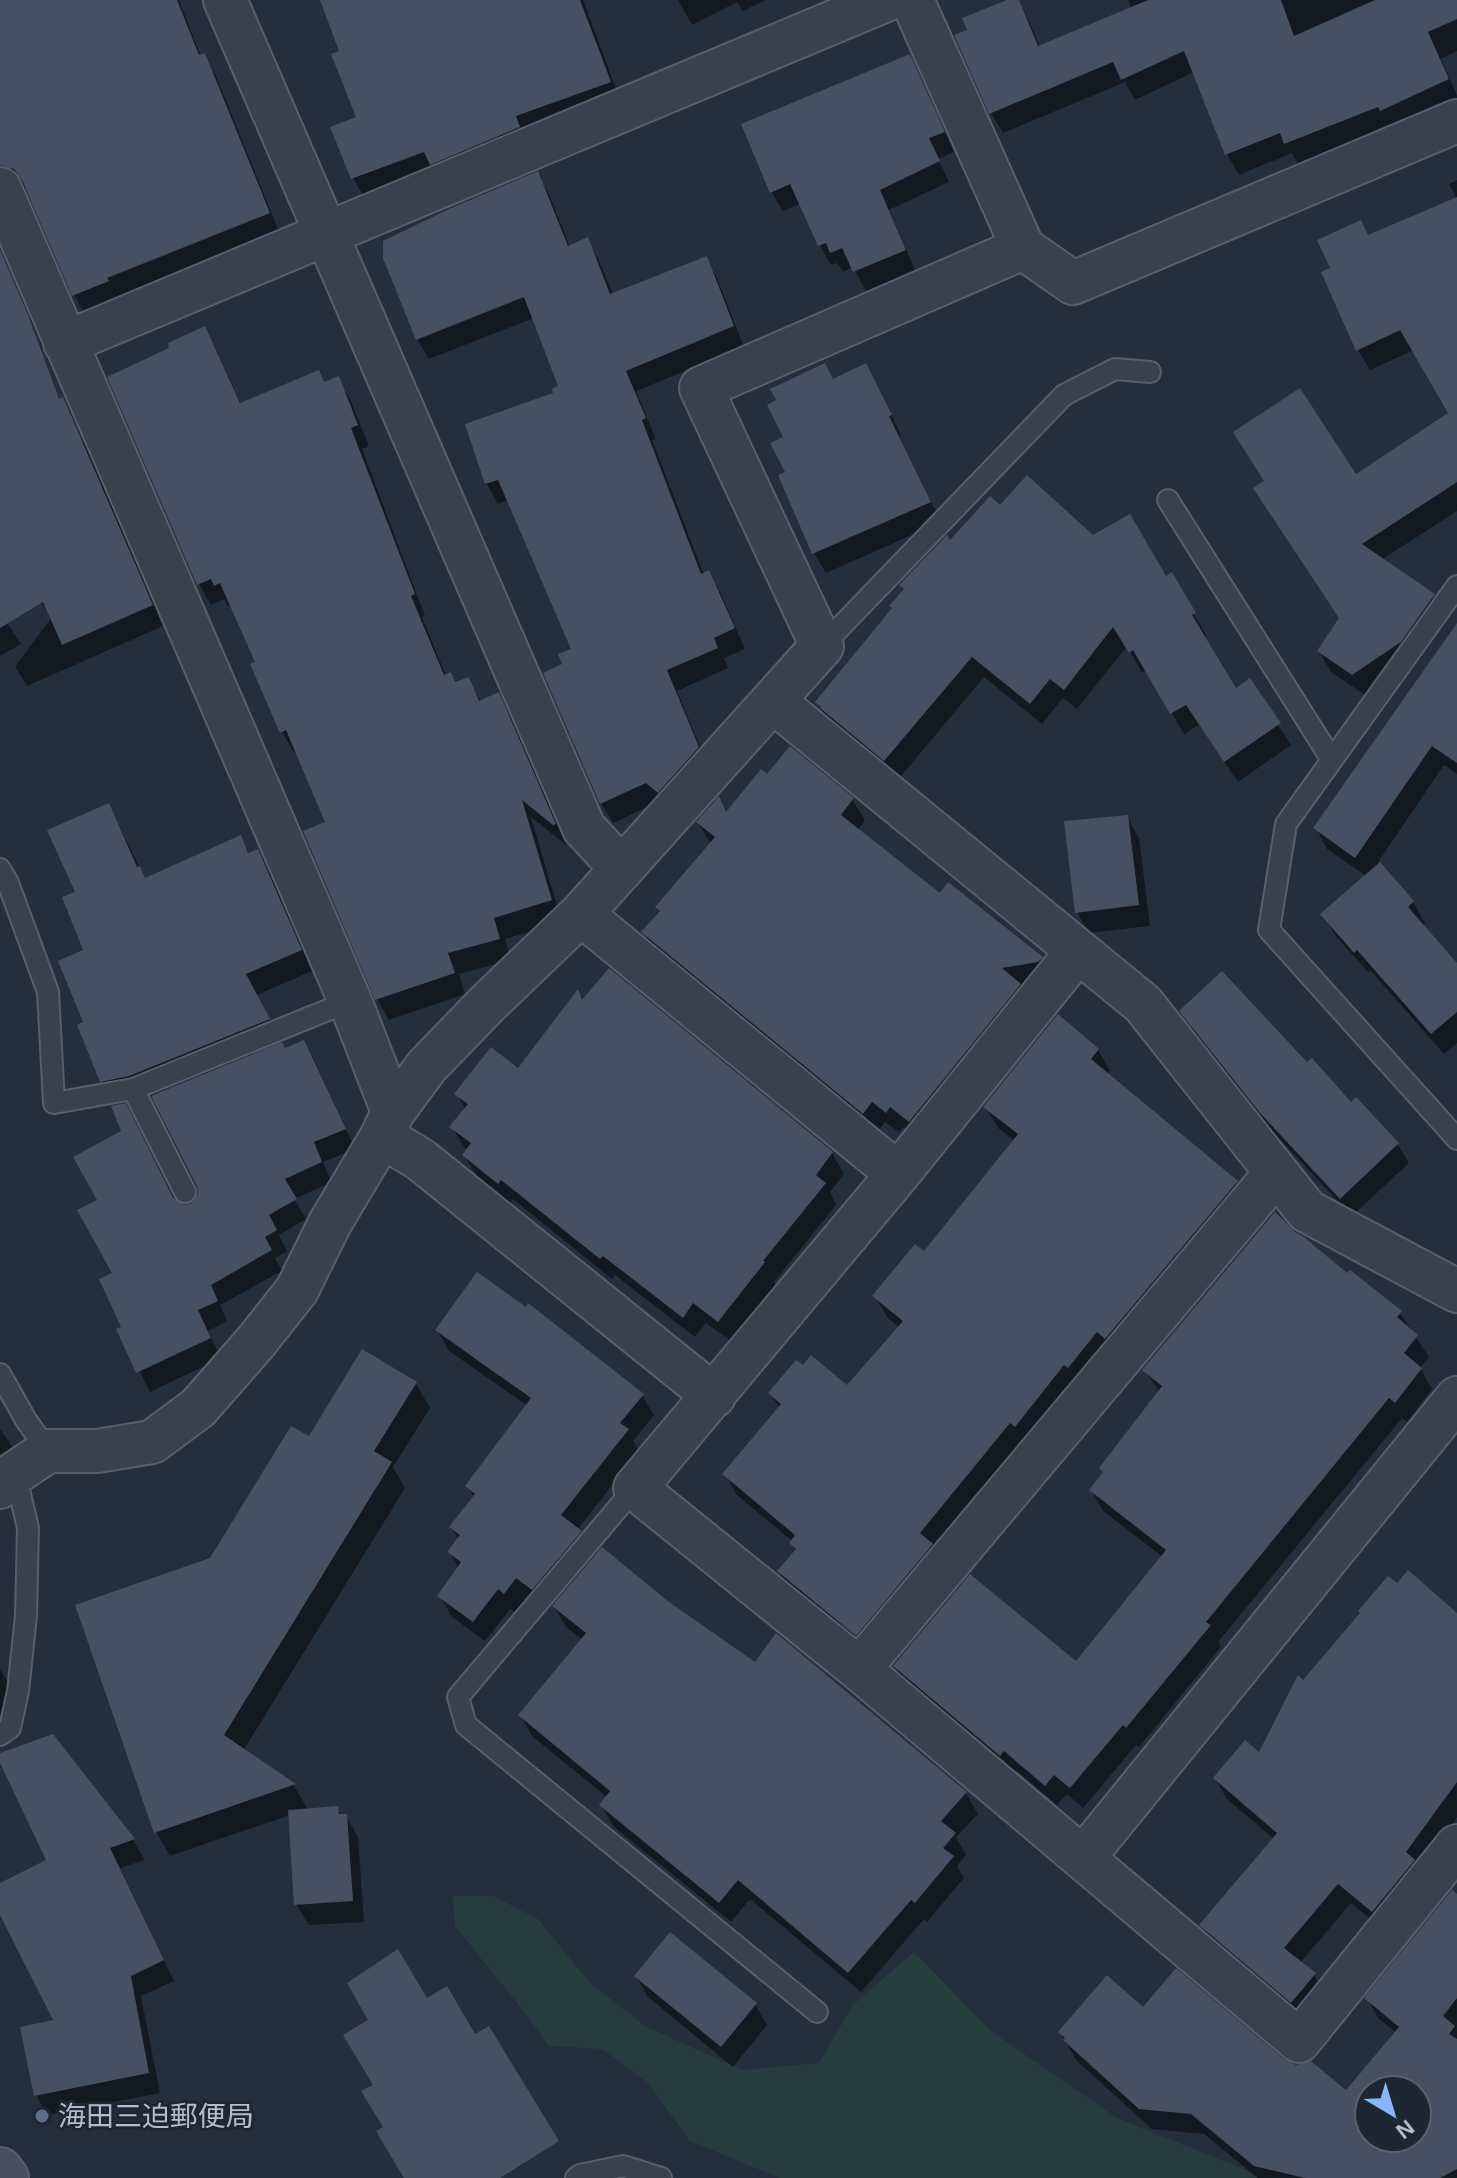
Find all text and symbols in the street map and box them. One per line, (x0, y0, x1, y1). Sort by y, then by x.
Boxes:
north arrow (1353, 2074, 1433, 2154)
place label: 海田三迫郵便局 (58, 2101, 254, 2132)
marker: 海田三迫郵便局 (33, 2107, 51, 2125)
text: N (1391, 2115, 1419, 2144)

